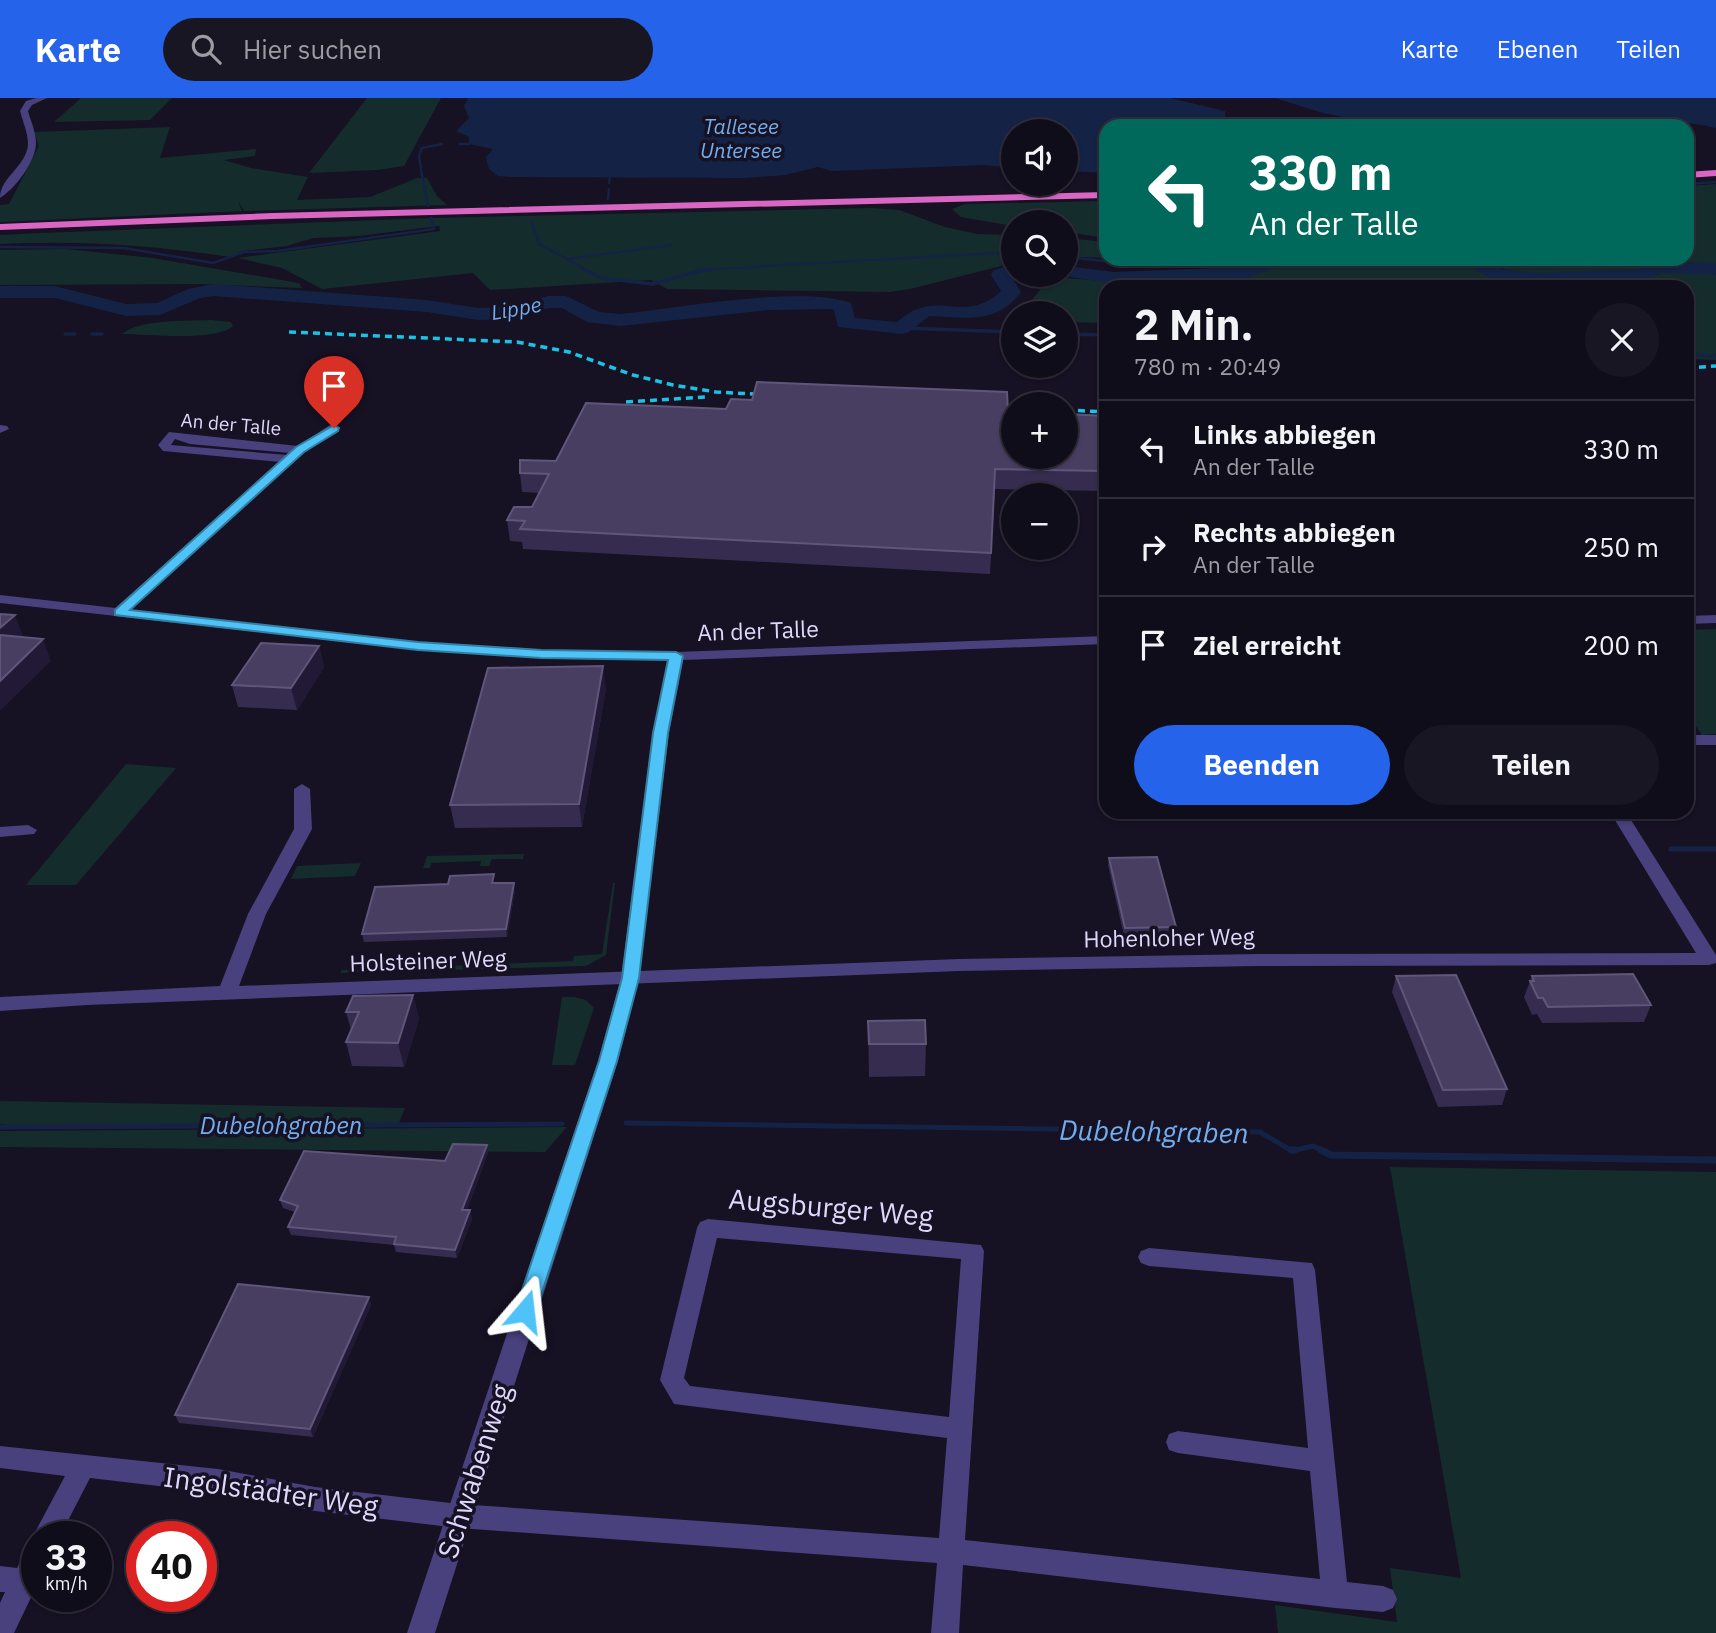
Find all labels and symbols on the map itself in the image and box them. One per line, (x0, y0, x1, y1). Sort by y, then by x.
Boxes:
water label: Tallesee Untersee (700, 112, 782, 164)
water label: Lippe (489, 290, 544, 326)
pin (304, 356, 364, 428)
street label: An der Talle (180, 408, 282, 440)
street label: An der Talle (697, 613, 819, 647)
street label: Hohenloher Weg (1083, 921, 1255, 953)
street label: Holsteiner Weg (349, 942, 507, 978)
water label: Dubelohgraben (200, 1109, 362, 1141)
water label: Dubelohgraben (1059, 1111, 1249, 1151)
street label: Augsburger Weg (727, 1180, 935, 1234)
position arrow (488, 1274, 562, 1348)
street label: Schwabenweg (428, 1379, 520, 1563)
street label: Ingolstädter Weg (161, 1458, 381, 1524)
speed limit sign: 40 (126, 1521, 217, 1612)

